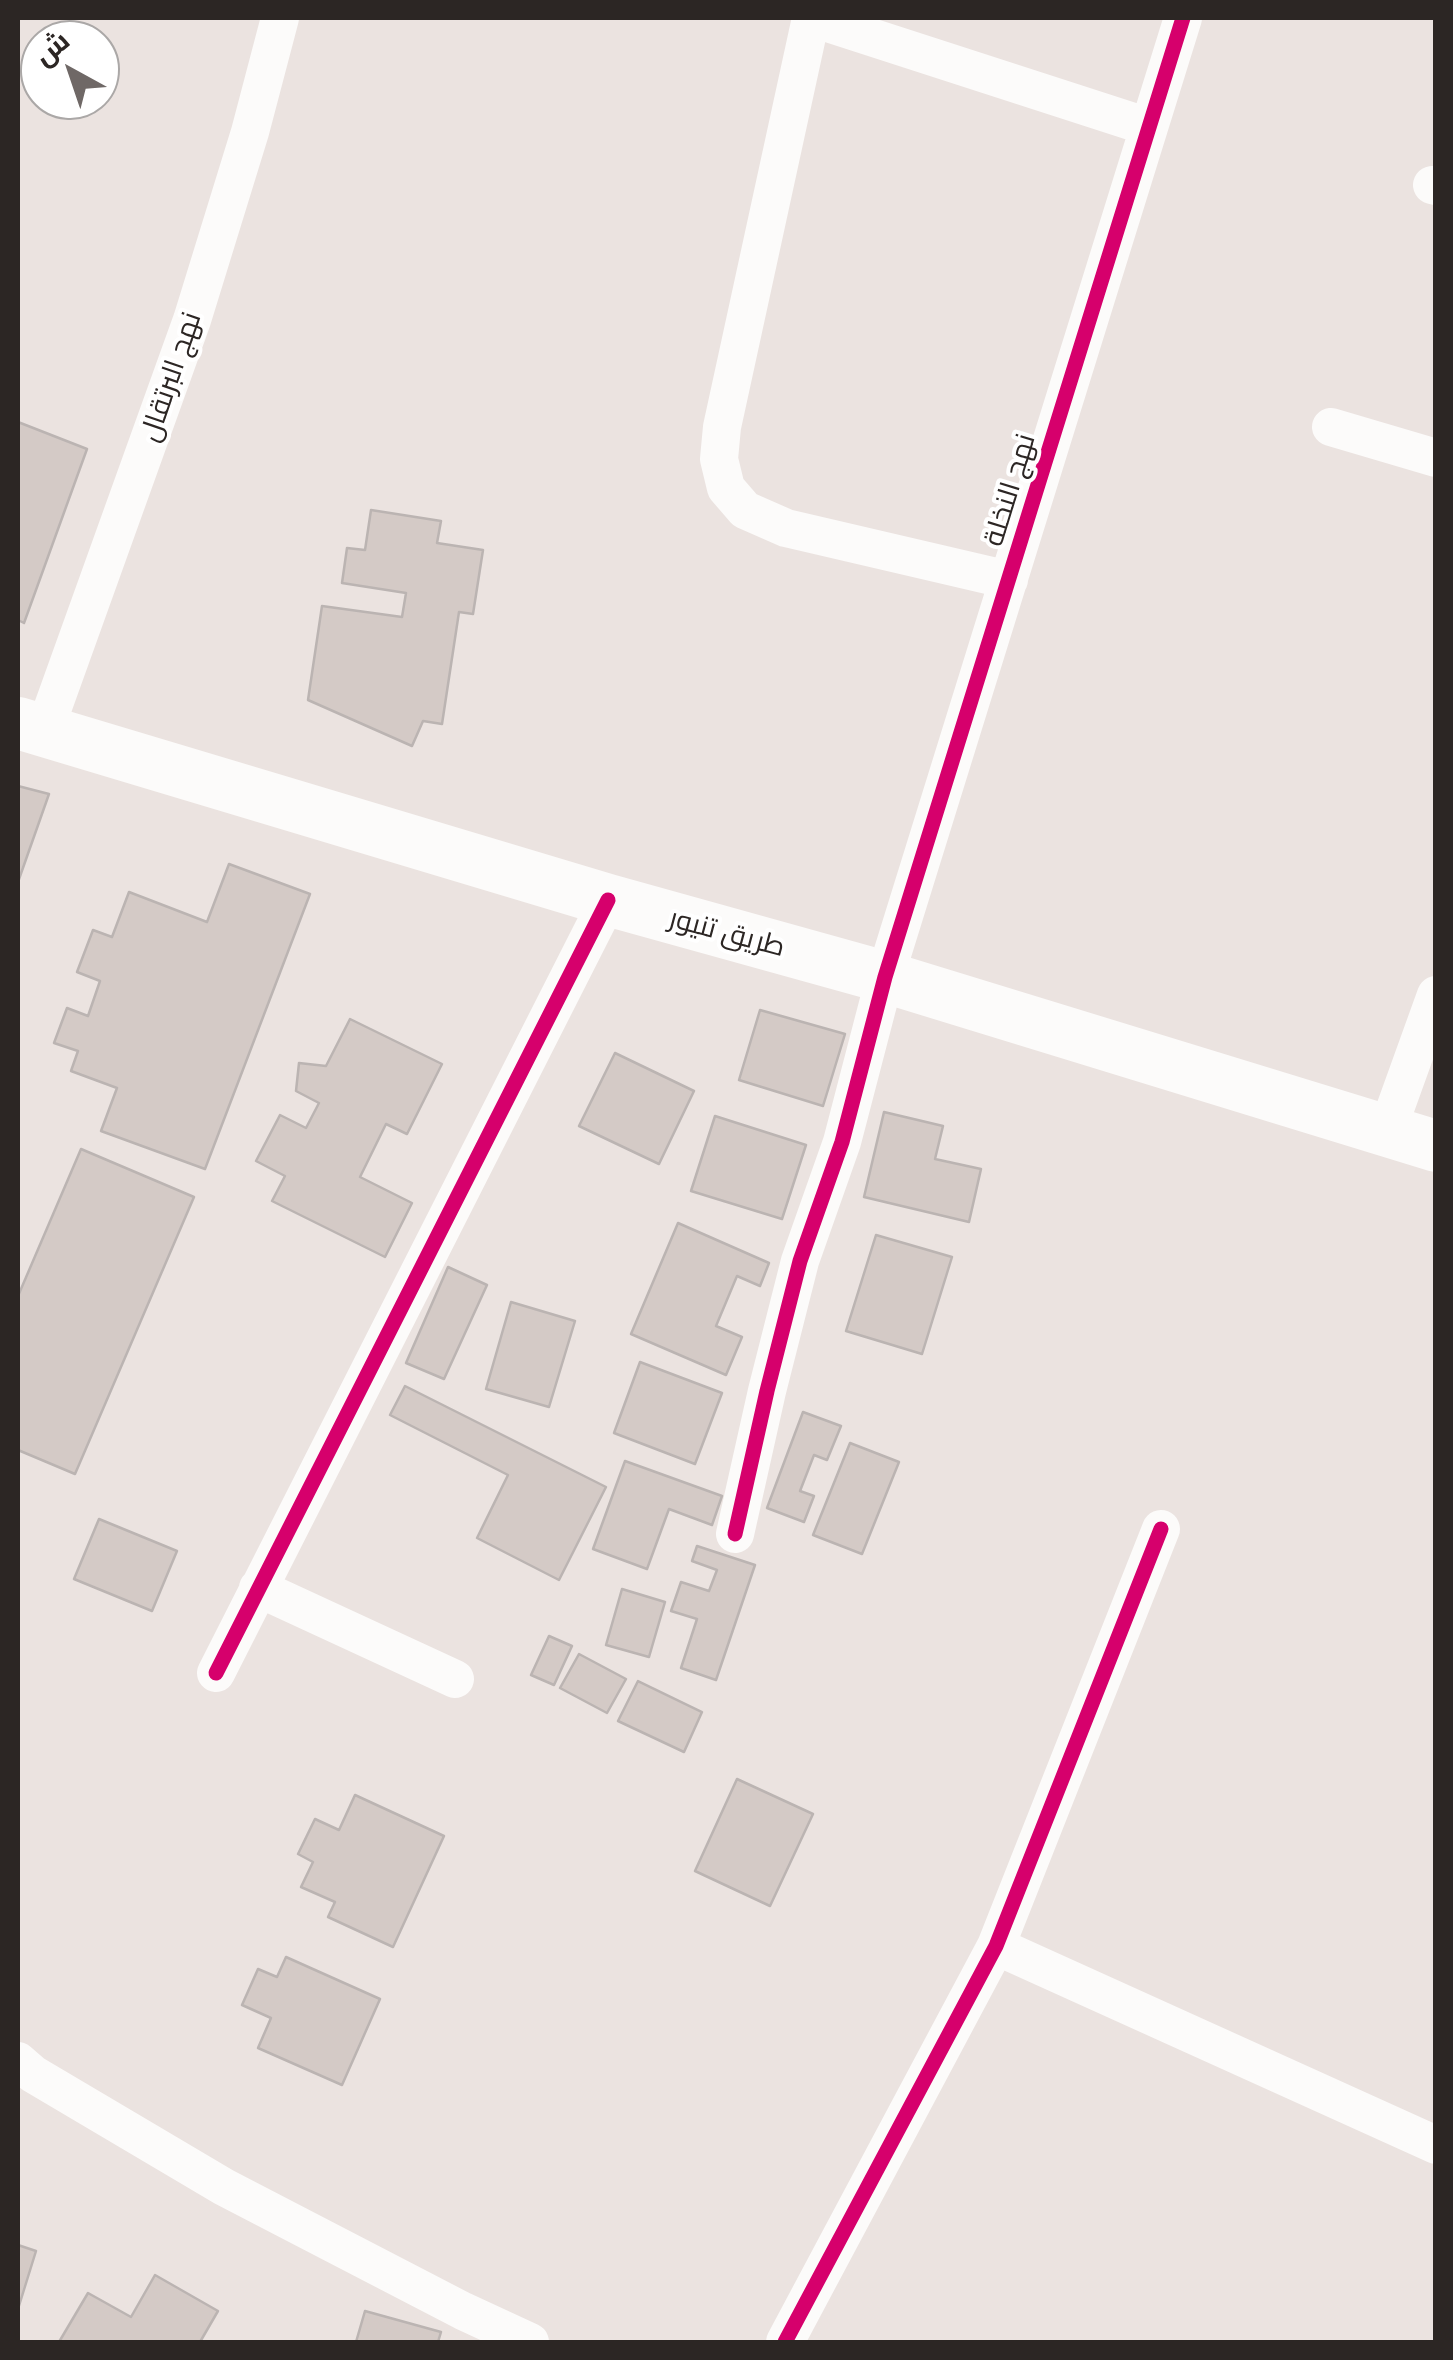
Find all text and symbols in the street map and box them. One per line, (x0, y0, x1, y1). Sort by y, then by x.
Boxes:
north arrow (20, 20, 120, 120)
text: ش (27, 24, 76, 72)
street label: نهج البرتقال (133, 308, 209, 446)
street label: نهج النخلة (977, 430, 1043, 550)
street label: طريق تنيور (665, 901, 789, 965)

